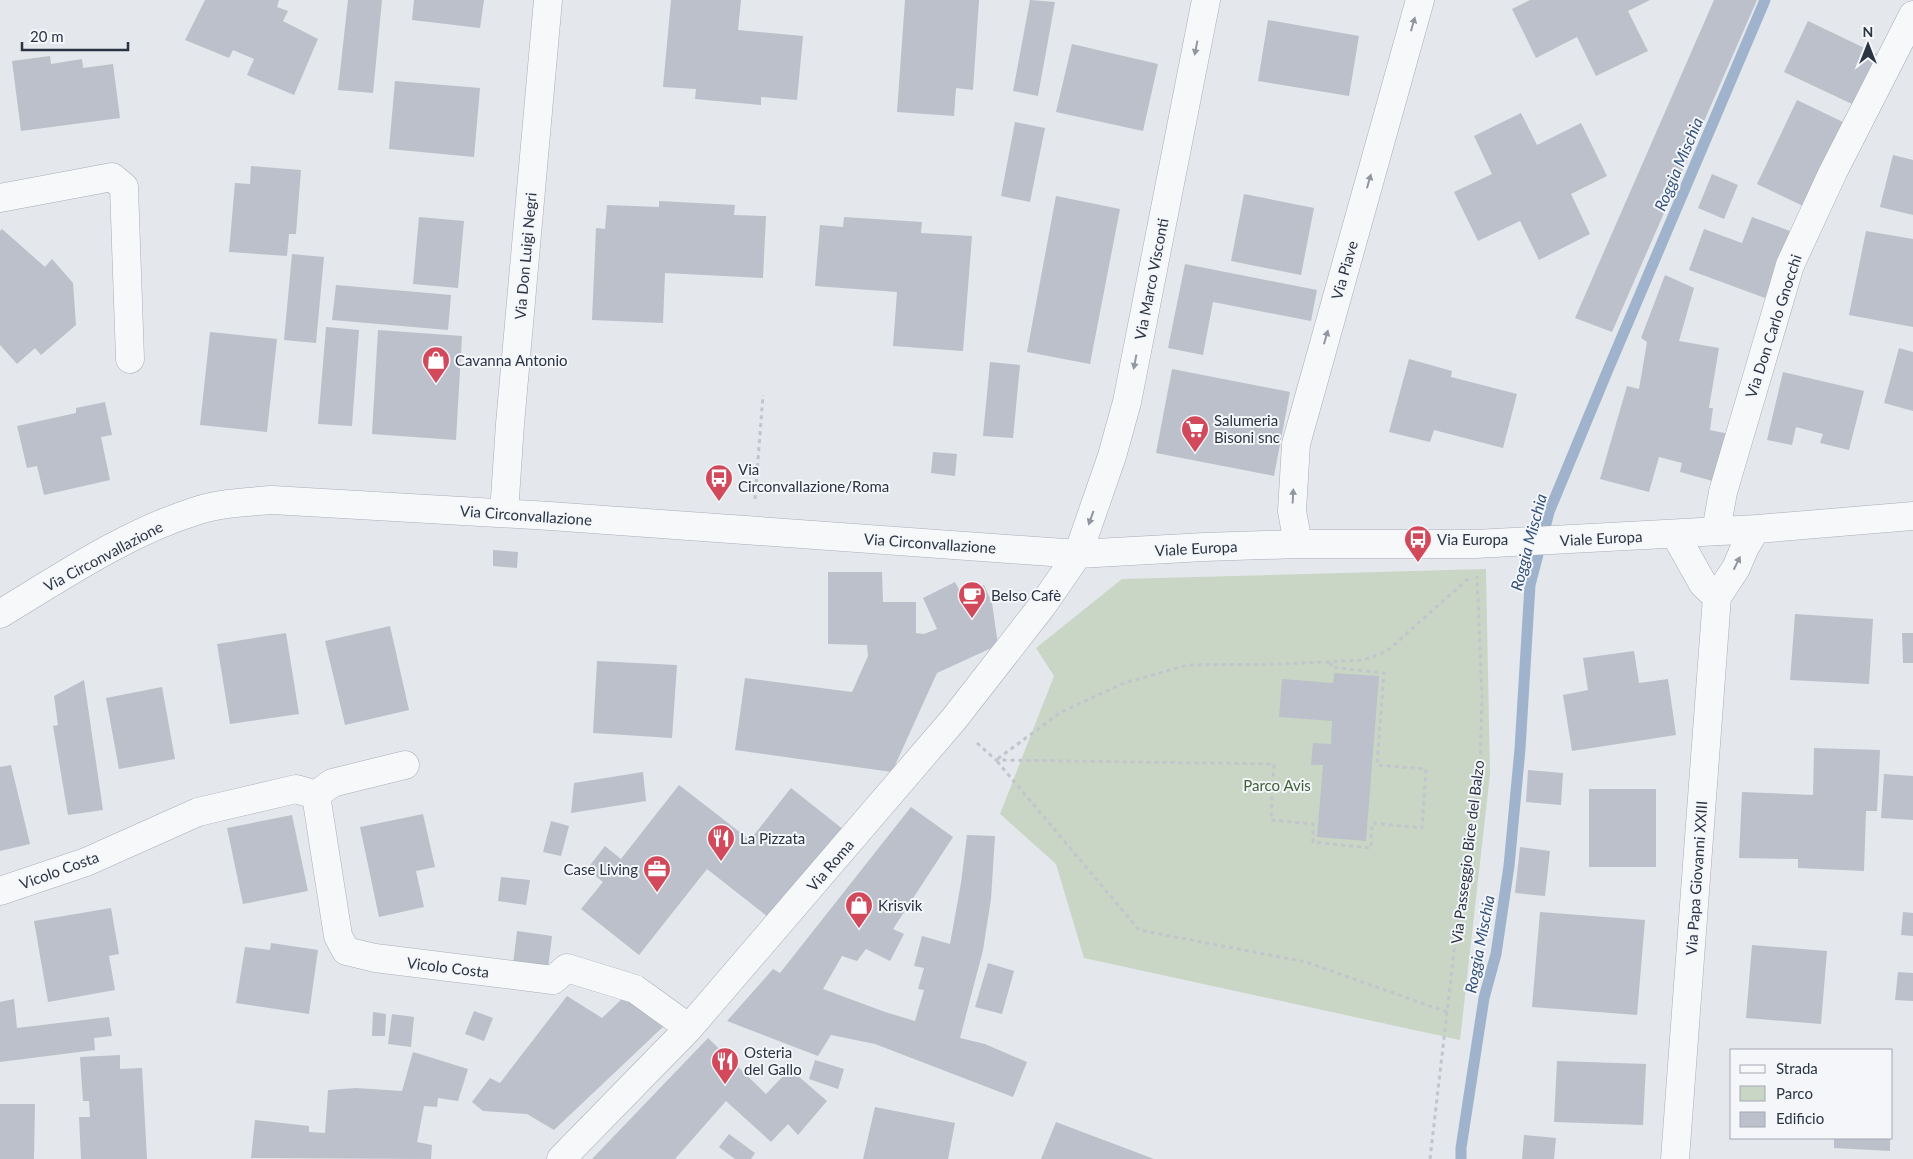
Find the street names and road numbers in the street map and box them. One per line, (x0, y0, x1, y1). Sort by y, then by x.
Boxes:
street label: Via Don Luigi Negri (510, 192, 540, 320)
street label: Via Marco Visconti (1130, 217, 1172, 341)
street label: Via Piave (1327, 238, 1361, 301)
street label: Via Don Carlo Gnocchi (1741, 252, 1805, 400)
street label: Via Circonvallazione (459, 501, 593, 529)
street label: Via Circonvallazione (40, 517, 166, 595)
street label: Viale Europa (1559, 527, 1643, 549)
street label: Via Circonvallazione (863, 529, 997, 557)
street label: Viale Europa (1154, 537, 1238, 559)
street label: Via Passeggio Bice del Balzo (1447, 759, 1487, 945)
street label: Via Papa Giovanni XXIII (1682, 800, 1710, 956)
street label: Via Roma (803, 836, 857, 894)
street label: Vicolo Costa (17, 847, 101, 893)
street label: Vicolo Costa (406, 953, 490, 981)

